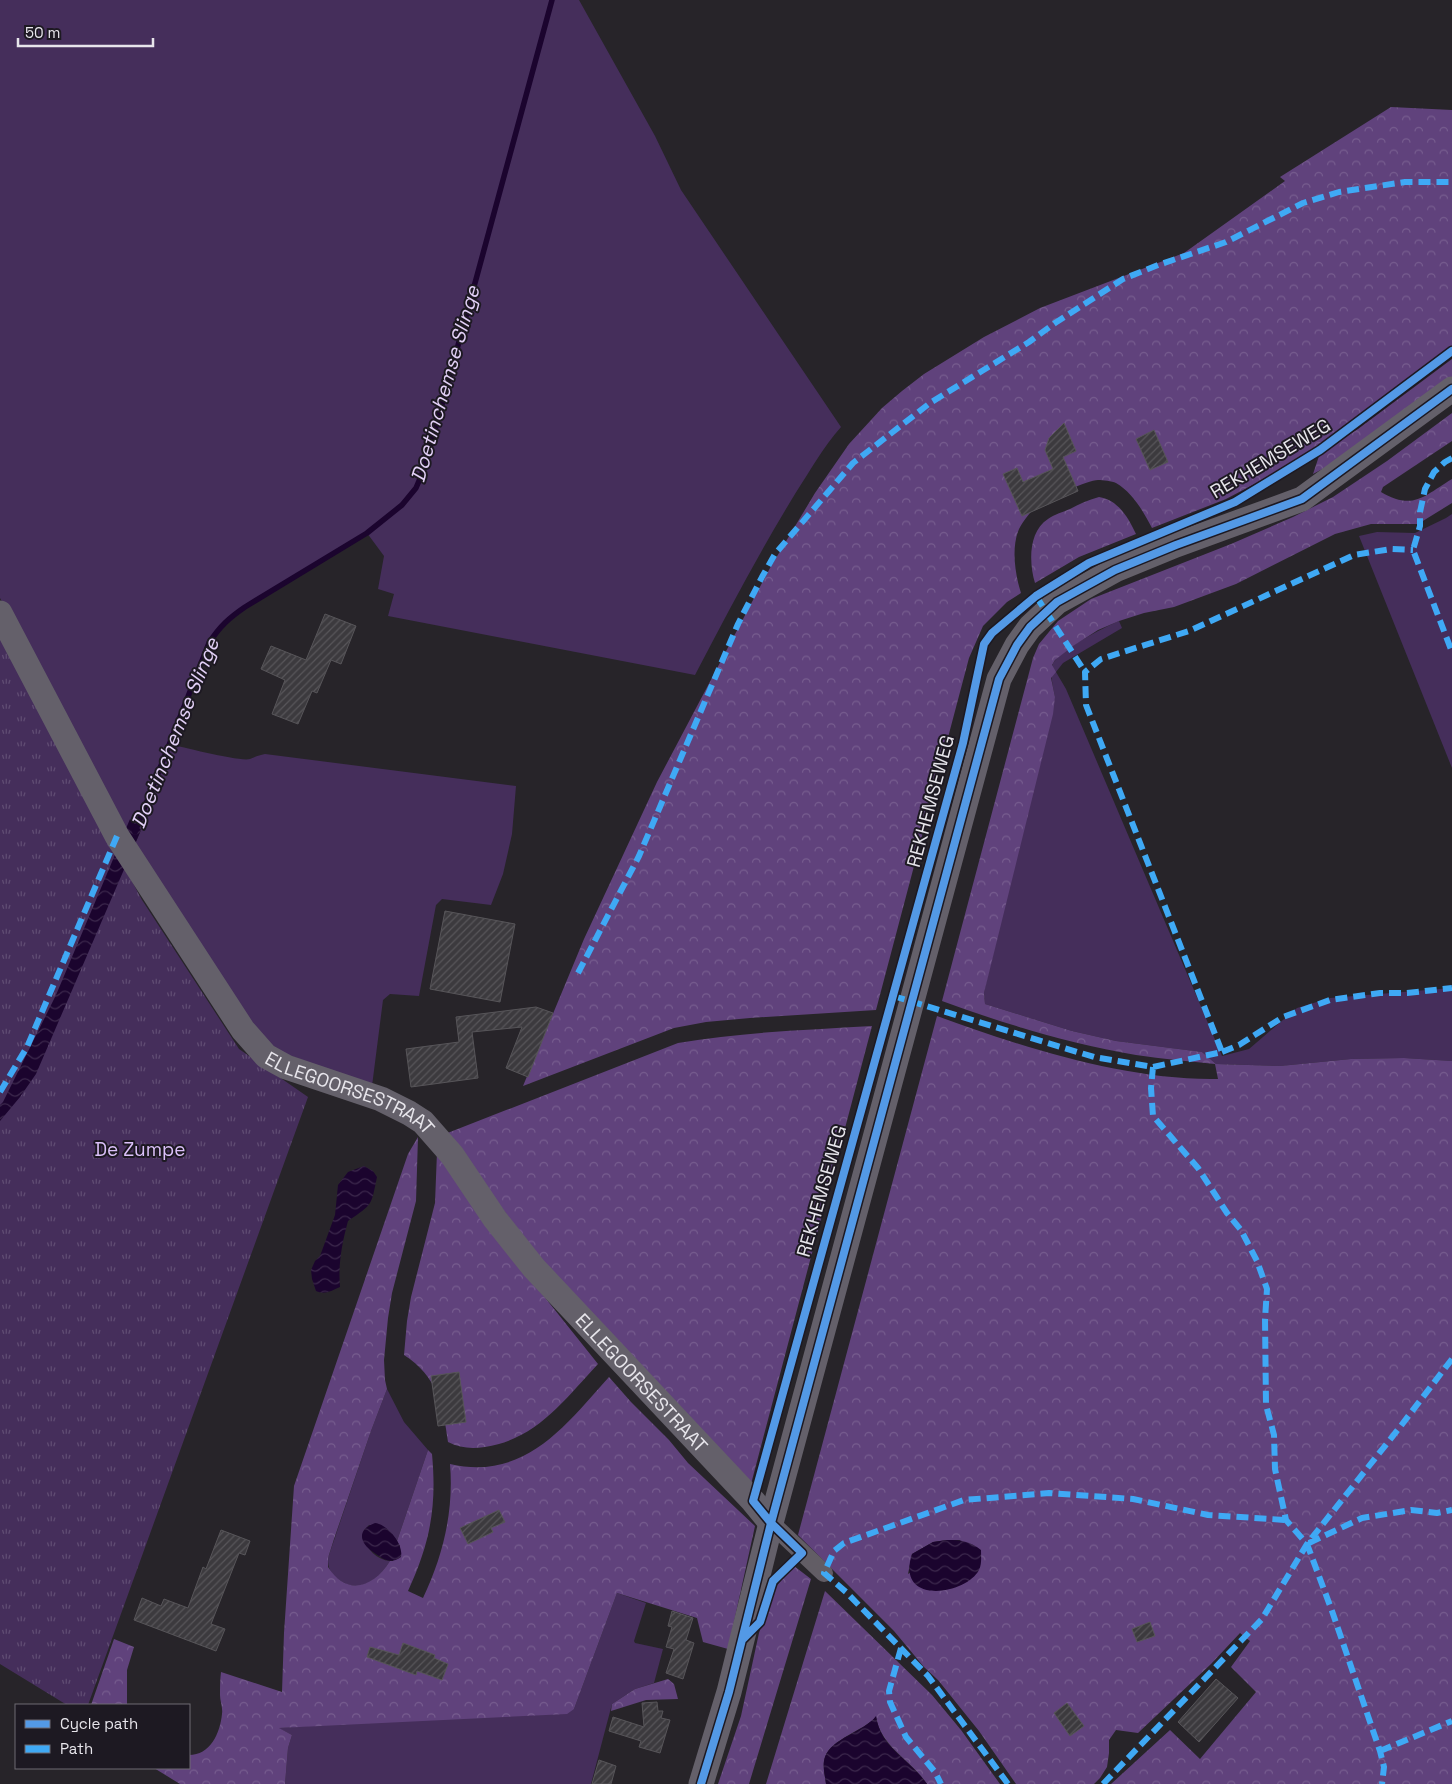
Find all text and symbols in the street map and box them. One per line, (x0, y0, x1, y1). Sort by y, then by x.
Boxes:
scale bar (18, 15, 152, 47)
text: 50 m (25, 23, 60, 42)
water label: Doetinchemse Slinge (404, 282, 486, 485)
street label: REKHEMSEWEG (1205, 413, 1335, 504)
water label: Doetinchemse Slinge (125, 633, 226, 832)
street label: REKHEMSEWEG (901, 732, 960, 870)
street label: ELLEGOORSESTRAAT (261, 1046, 440, 1140)
street label: REKHEMSEWEG (791, 1122, 852, 1260)
park label: De Zumpe (94, 1137, 186, 1162)
street label: ELLEGOORSESTRAAT (570, 1308, 713, 1458)
legend (15, 1704, 190, 1769)
text: Cycle path (60, 1714, 138, 1733)
text: Path (60, 1739, 93, 1758)

